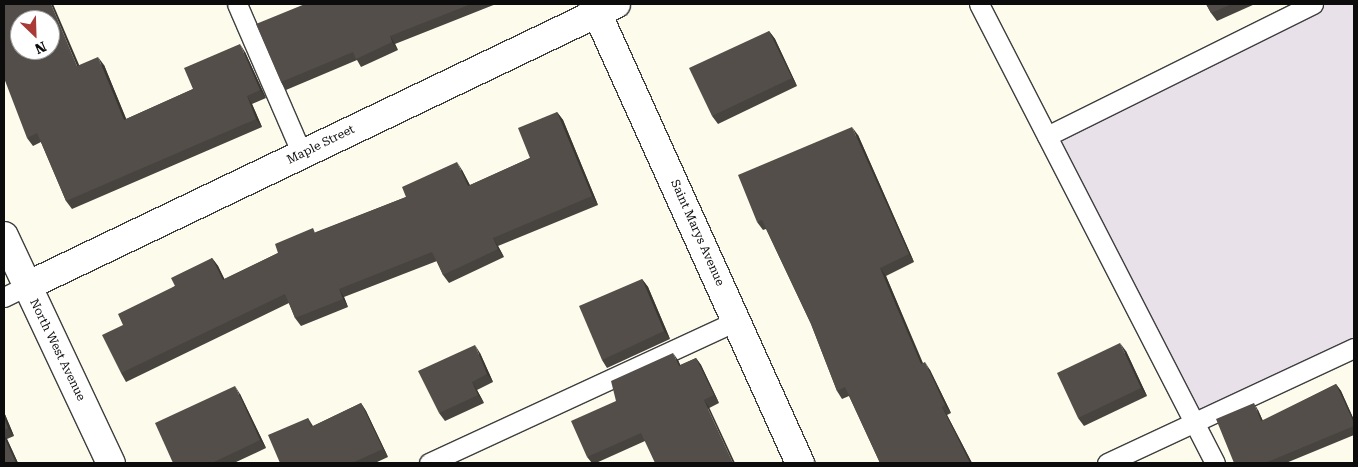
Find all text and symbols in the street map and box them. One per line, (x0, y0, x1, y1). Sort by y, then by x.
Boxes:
north arrow (10, 10, 60, 60)
text: N (33, 38, 49, 57)
street label: Maple Street (285, 122, 357, 168)
street label: Saint Marys Avenue (667, 178, 727, 288)
street label: North West Avenue (26, 297, 88, 403)

